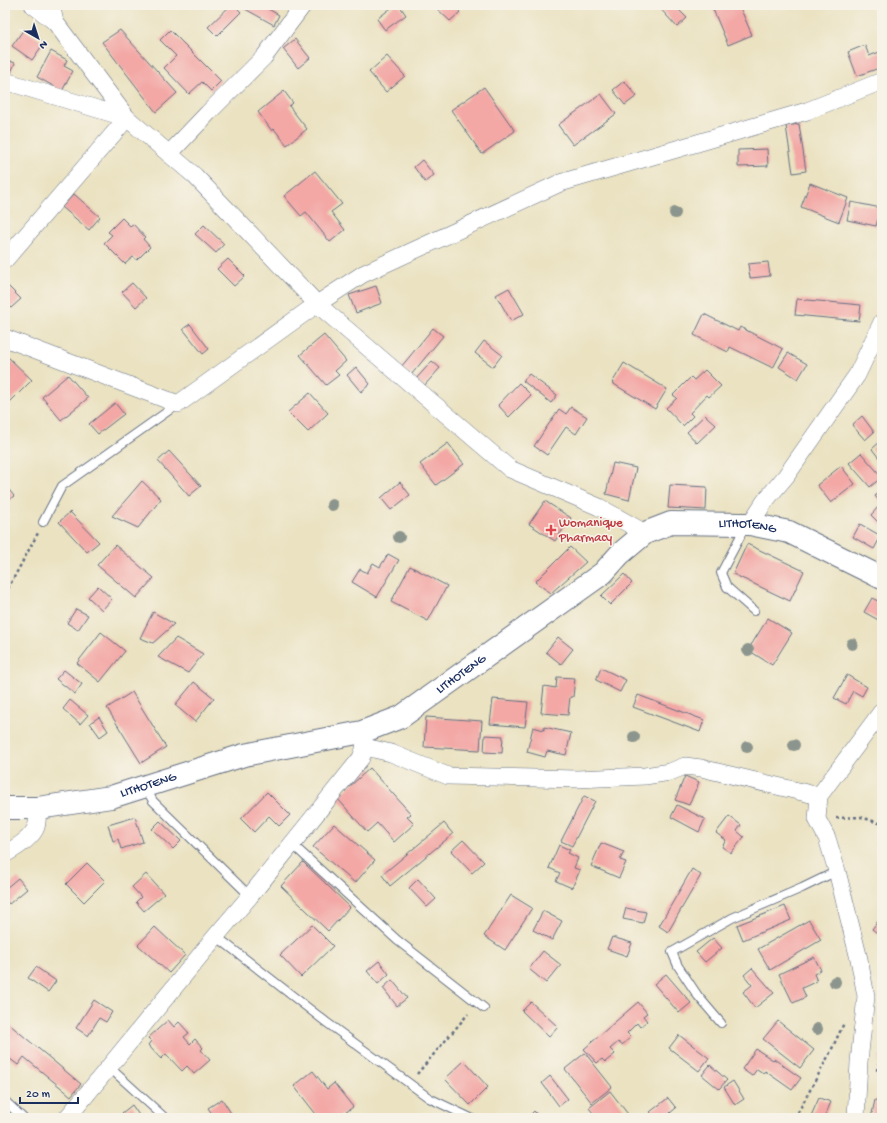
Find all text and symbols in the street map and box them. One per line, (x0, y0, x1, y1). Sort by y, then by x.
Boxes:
north arrow (18, 18, 58, 58)
text: N (36, 37, 50, 51)
place label: Womanique Pharmacy (558, 516, 623, 546)
street label: LITHOTENG (719, 516, 778, 537)
marker: Womanique Pharmacy (546, 525, 556, 535)
street label: LITHOTENG (433, 651, 490, 697)
street label: LITHOTENG (118, 769, 179, 801)
scale bar (20, 1079, 78, 1105)
text: 20 m (26, 1088, 51, 1102)

